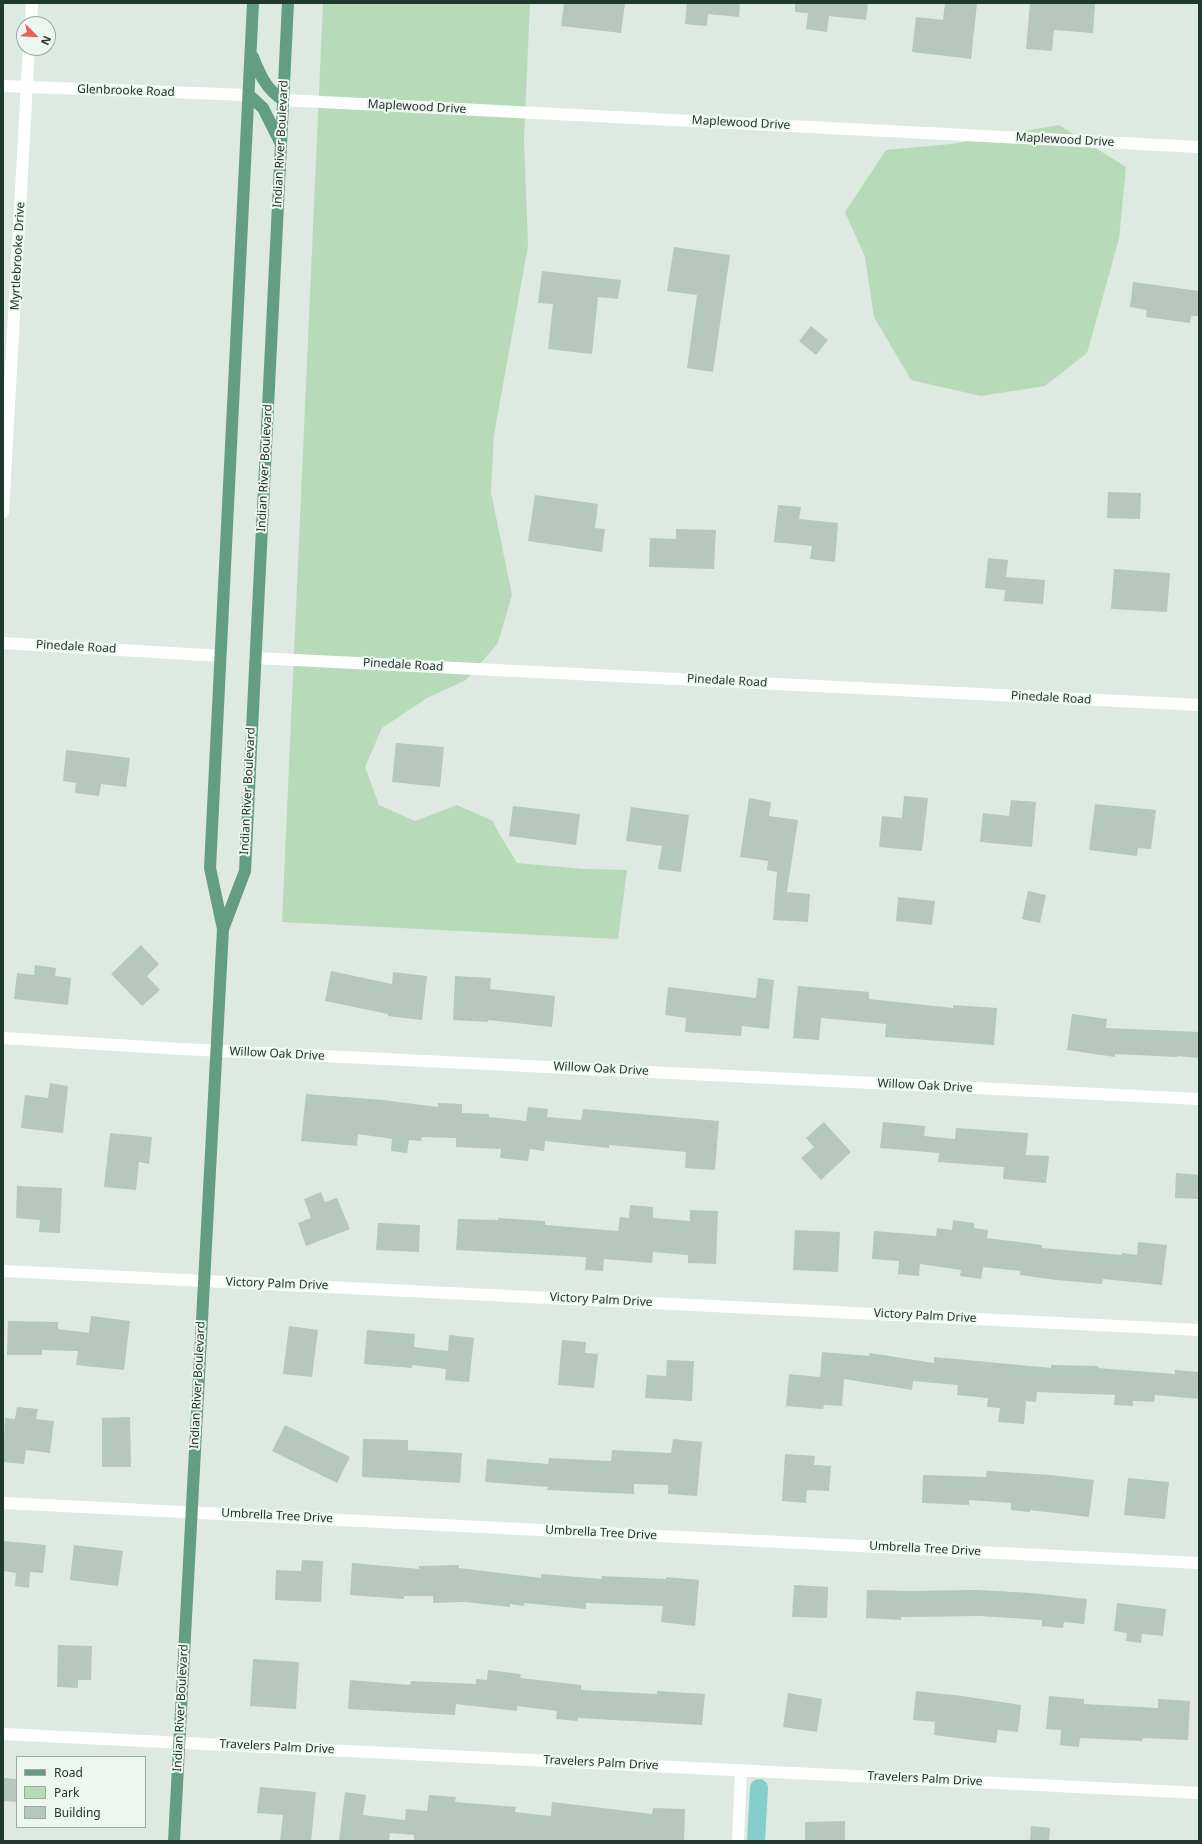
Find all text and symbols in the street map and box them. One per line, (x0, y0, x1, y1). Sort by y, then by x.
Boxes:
north arrow (16, 16, 56, 56)
text: N (38, 34, 55, 48)
street label: Indian River Boulevard (270, 80, 292, 208)
street label: Glenbrooke Road (77, 82, 175, 100)
street label: Maplewood Drive (367, 97, 467, 117)
street label: Maplewood Drive (691, 113, 791, 133)
street label: Maplewood Drive (1015, 130, 1115, 150)
street label: Myrtlebrooke Drive (8, 201, 28, 311)
street label: Indian River Boulevard (254, 404, 276, 532)
street label: Pinedale Road (35, 638, 117, 656)
street label: Pinedale Road (362, 656, 444, 674)
street label: Pinedale Road (686, 672, 768, 690)
street label: Pinedale Road (1010, 689, 1092, 707)
street label: Indian River Boulevard (237, 727, 259, 855)
street label: Willow Oak Drive (229, 1044, 325, 1064)
street label: Willow Oak Drive (553, 1059, 649, 1079)
street label: Willow Oak Drive (877, 1076, 973, 1096)
street label: Victory Palm Drive (225, 1275, 329, 1293)
street label: Victory Palm Drive (549, 1290, 653, 1310)
street label: Victory Palm Drive (873, 1306, 977, 1326)
street label: Indian River Boulevard (187, 1321, 209, 1449)
street label: Umbrella Tree Drive (221, 1506, 333, 1526)
street label: Umbrella Tree Drive (545, 1523, 657, 1543)
street label: Umbrella Tree Drive (869, 1539, 981, 1559)
street label: Indian River Boulevard (170, 1644, 192, 1772)
street label: Travelers Palm Drive (219, 1737, 335, 1757)
street label: Travelers Palm Drive (543, 1753, 659, 1773)
legend (16, 1756, 146, 1828)
text: Road (54, 1764, 83, 1781)
street label: Travelers Palm Drive (867, 1769, 983, 1789)
text: Park (54, 1784, 79, 1801)
text: Building (54, 1804, 101, 1821)

